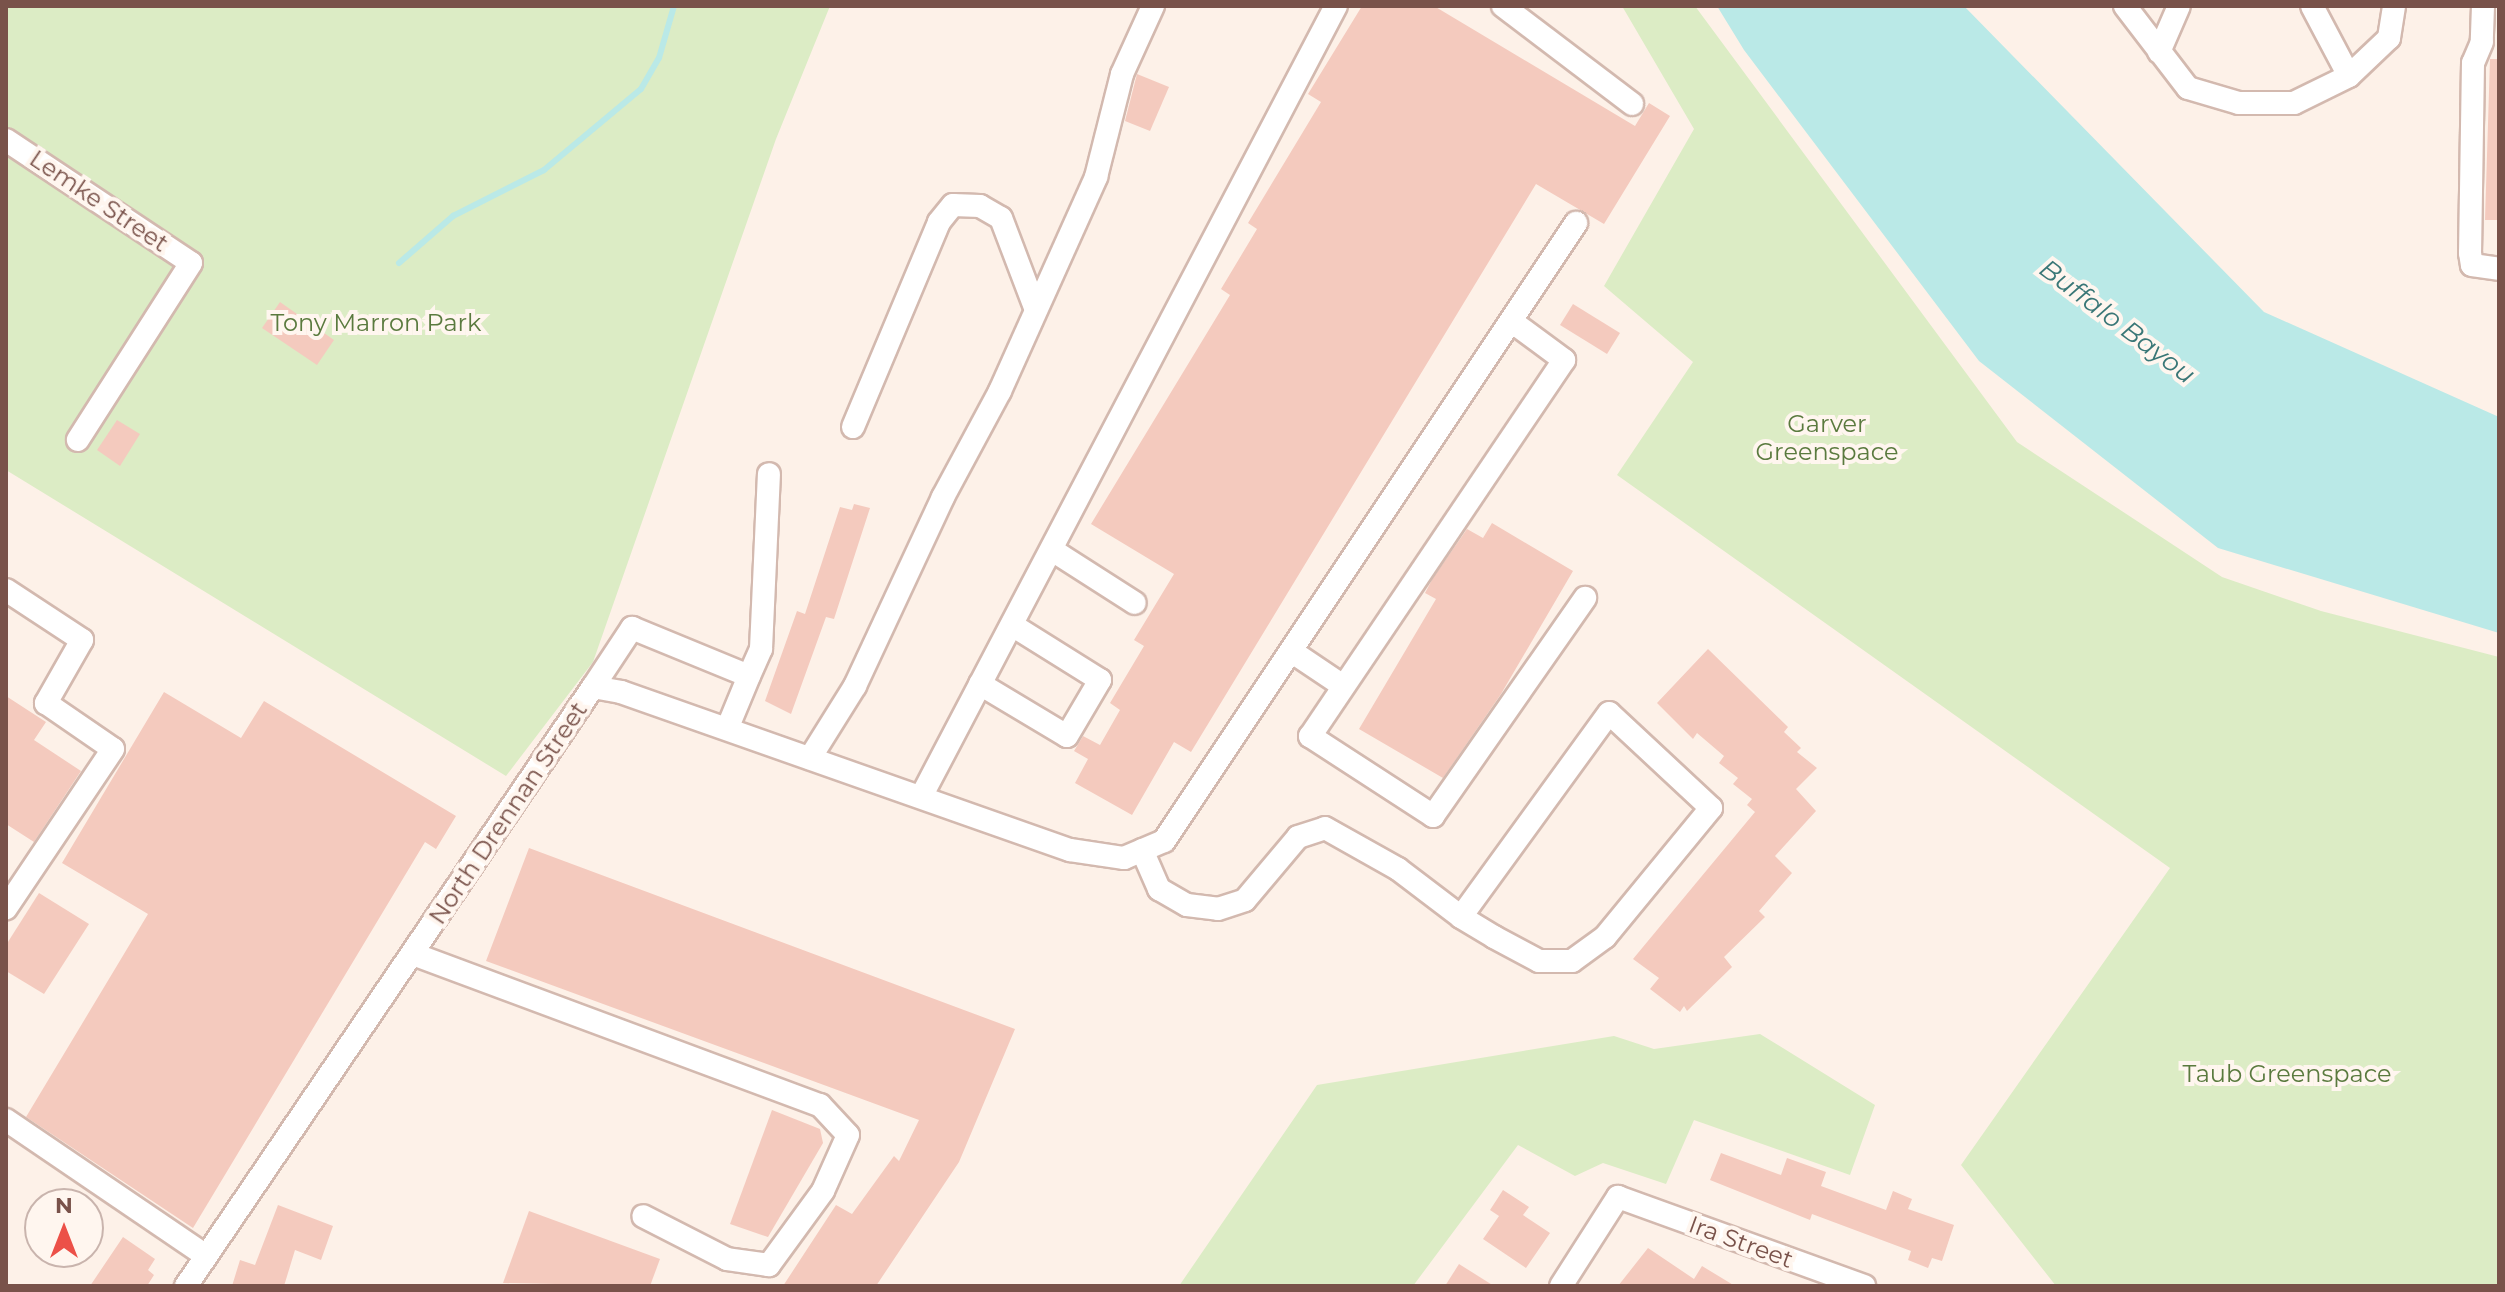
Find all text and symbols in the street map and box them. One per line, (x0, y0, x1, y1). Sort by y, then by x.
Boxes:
street label: Lemke Street (24, 144, 174, 258)
water label: Buffalo Bayou (2033, 253, 2201, 391)
park label: Tony Marron Park (271, 309, 481, 337)
park label: Garver Greenspace (1756, 410, 1898, 466)
street label: North Drennan Street (423, 696, 593, 930)
park label: Taub Greenspace (2183, 1060, 2391, 1088)
north arrow (24, 1188, 104, 1268)
text: N (55, 1192, 73, 1219)
street label: Ira Street (1685, 1210, 1797, 1274)

